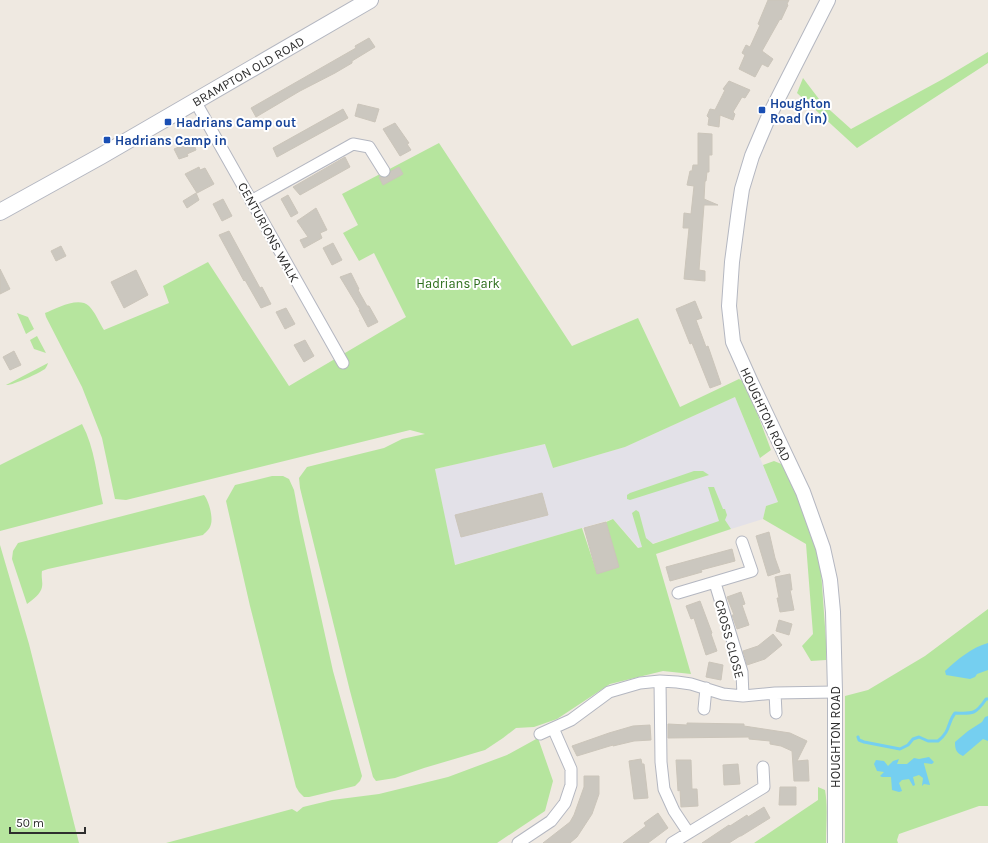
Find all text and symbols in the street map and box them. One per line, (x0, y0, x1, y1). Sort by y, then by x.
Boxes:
street label: BRAMPTON OLD ROAD (189, 33, 307, 110)
place label: Houghton Road (in) (770, 96, 831, 126)
marker: Houghton Road (in) (757, 105, 767, 115)
place label: Hadrians Camp out (176, 115, 296, 130)
marker: Hadrians Camp out (163, 117, 173, 127)
place label: Hadrians Camp in (115, 133, 227, 148)
marker: Hadrians Camp in (102, 135, 112, 145)
street label: CENTURIONS WALK (235, 180, 302, 285)
park label: Hadrians Park (416, 276, 500, 291)
street label: HOUGHTON ROAD (737, 365, 794, 464)
street label: CROSS CLOSE (712, 598, 747, 680)
street label: HOUGHTON ROAD (828, 686, 843, 788)
scale bar (10, 809, 85, 835)
text: 50 m (16, 816, 44, 830)

